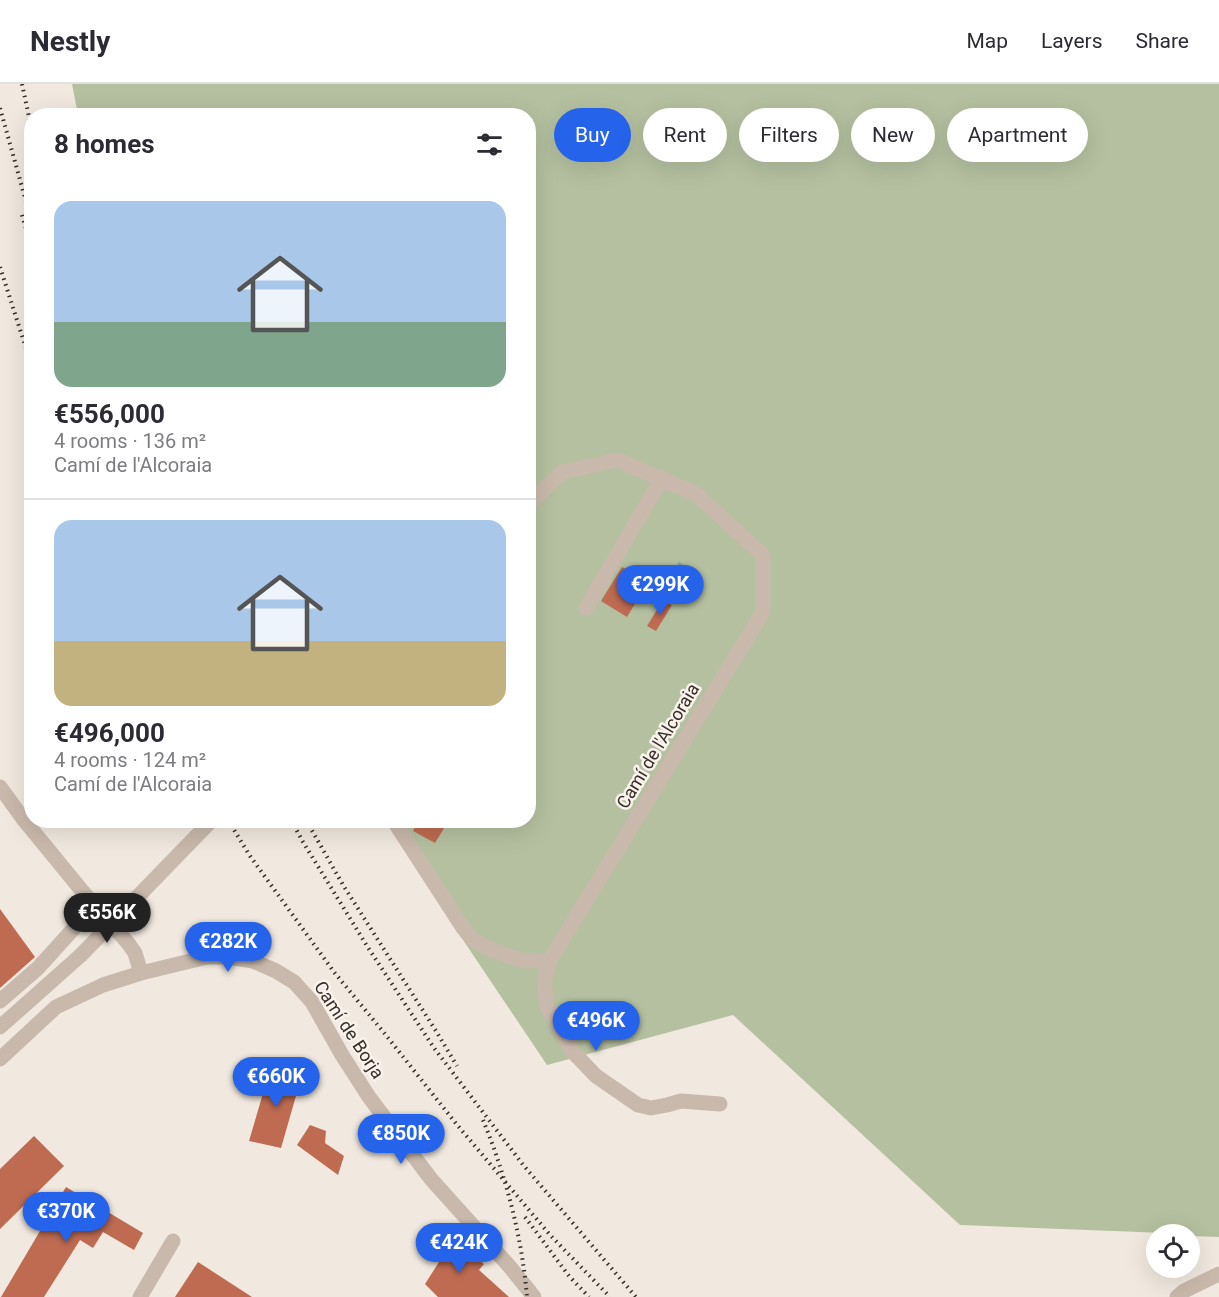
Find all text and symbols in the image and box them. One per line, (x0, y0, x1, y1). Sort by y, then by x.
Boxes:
text: Nestly (30, 25, 110, 58)
text: Map (966, 29, 1008, 53)
text: Layers (1041, 29, 1102, 53)
text: Share (1135, 29, 1189, 53)
chip: Buy (554, 108, 631, 162)
chip: Rent (643, 108, 727, 162)
chip: Filters (739, 108, 839, 162)
chip: New (851, 108, 935, 162)
chip: Apartment (947, 108, 1088, 162)
icon: filters (473, 128, 506, 161)
text: 8 homes (54, 129, 155, 159)
icon: home (226, 240, 334, 348)
text: €556,000 (54, 399, 165, 429)
text: 4 rooms · 136 m² (54, 429, 206, 453)
text: Camí de l'Alcoraia (54, 453, 212, 477)
icon: home (226, 559, 334, 667)
pin: €299K (618, 565, 702, 616)
text: €299K (631, 572, 689, 596)
street label: Camí de l'Alcoraia (612, 679, 703, 812)
text: €496,000 (54, 718, 165, 748)
text: 4 rooms · 124 m² (54, 748, 206, 772)
text: Camí de l'Alcoraia (54, 772, 212, 796)
pin: €556K (65, 893, 149, 944)
text: €556K (78, 900, 136, 924)
pin: €282K (186, 922, 270, 973)
text: €282K (199, 929, 257, 953)
street label: Camí de Borja (310, 977, 389, 1082)
pin: €496K (554, 1001, 638, 1052)
text: €496K (567, 1008, 625, 1032)
pin: €660K (234, 1057, 318, 1108)
text: €660K (247, 1064, 305, 1088)
pin: €850K (359, 1114, 443, 1165)
text: €850K (372, 1121, 430, 1145)
pin: €370K (24, 1192, 108, 1243)
text: €370K (37, 1199, 95, 1223)
pin: €424K (417, 1223, 501, 1274)
map controls (1146, 1224, 1200, 1278)
button: locate (1146, 1224, 1200, 1278)
text: €424K (430, 1230, 488, 1254)

